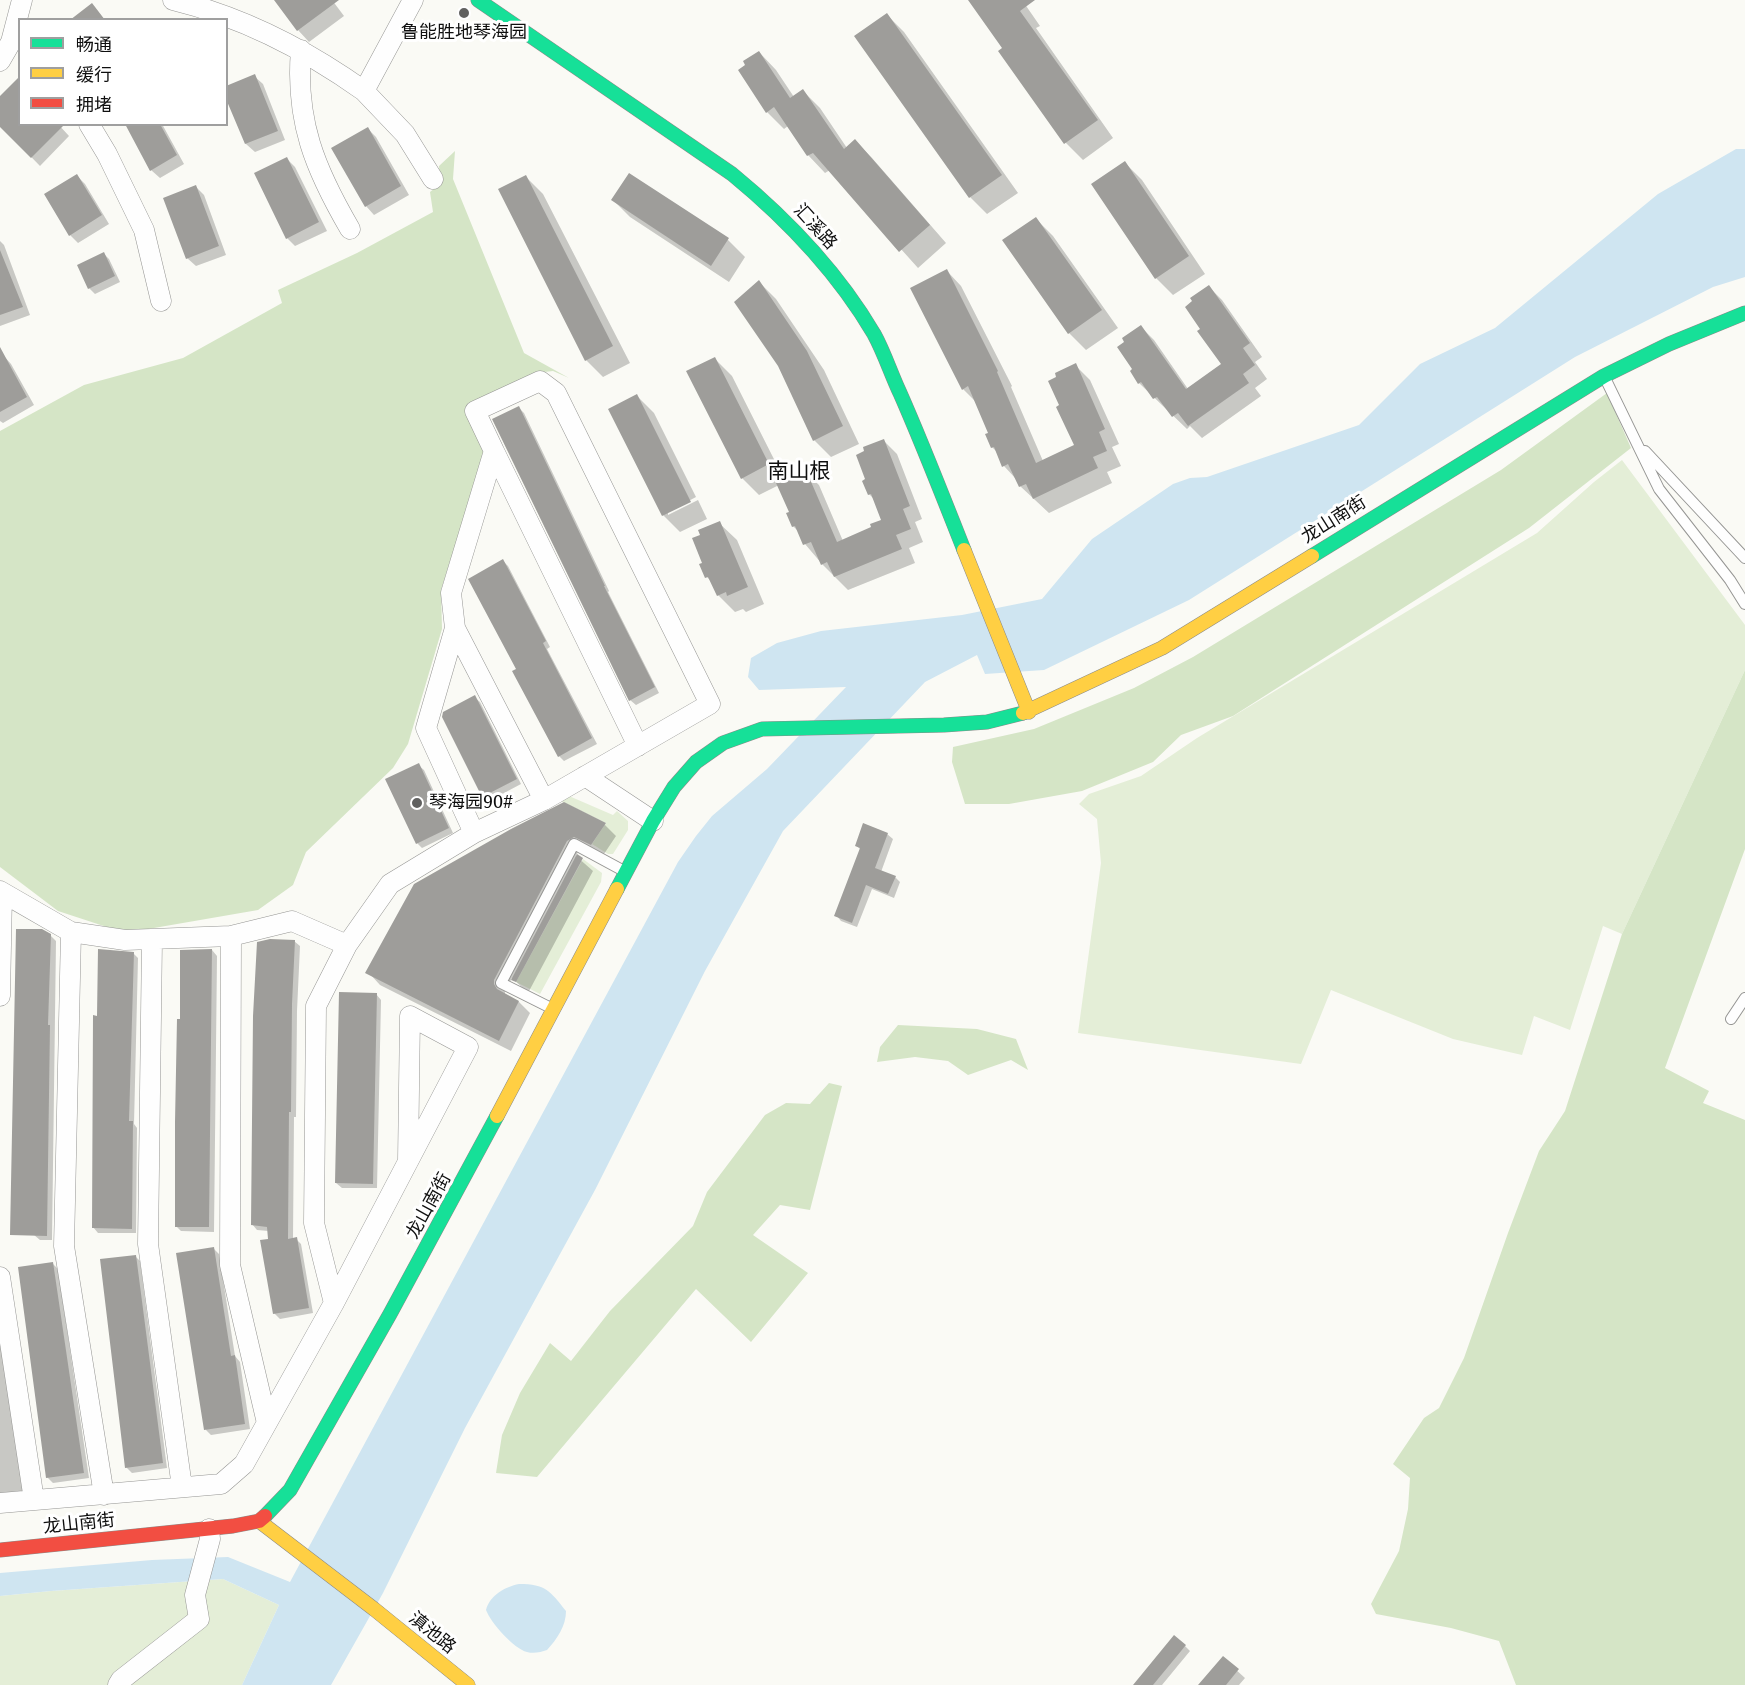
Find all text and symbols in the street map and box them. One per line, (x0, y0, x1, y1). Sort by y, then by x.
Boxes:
marker: 鲁能胜地琴海园 (457, 6, 471, 20)
legend (18, 18, 228, 126)
place label: 鲁能胜地琴海园 (401, 22, 527, 44)
text: 畅通 (76, 32, 112, 56)
text: 缓行 (76, 62, 112, 86)
text: 拥堵 (76, 92, 112, 116)
street label: 汇溪路 (789, 200, 841, 254)
district label: 南山根 (768, 459, 830, 485)
street label: 龙山南街 (1298, 492, 1370, 548)
place label: 琴海园90# (429, 792, 513, 814)
marker: 琴海园90# (410, 796, 424, 810)
street label: 龙山南街 (402, 1169, 456, 1243)
street label: 龙山南街 (42, 1509, 116, 1539)
street label: 滇池路 (404, 1608, 460, 1658)

